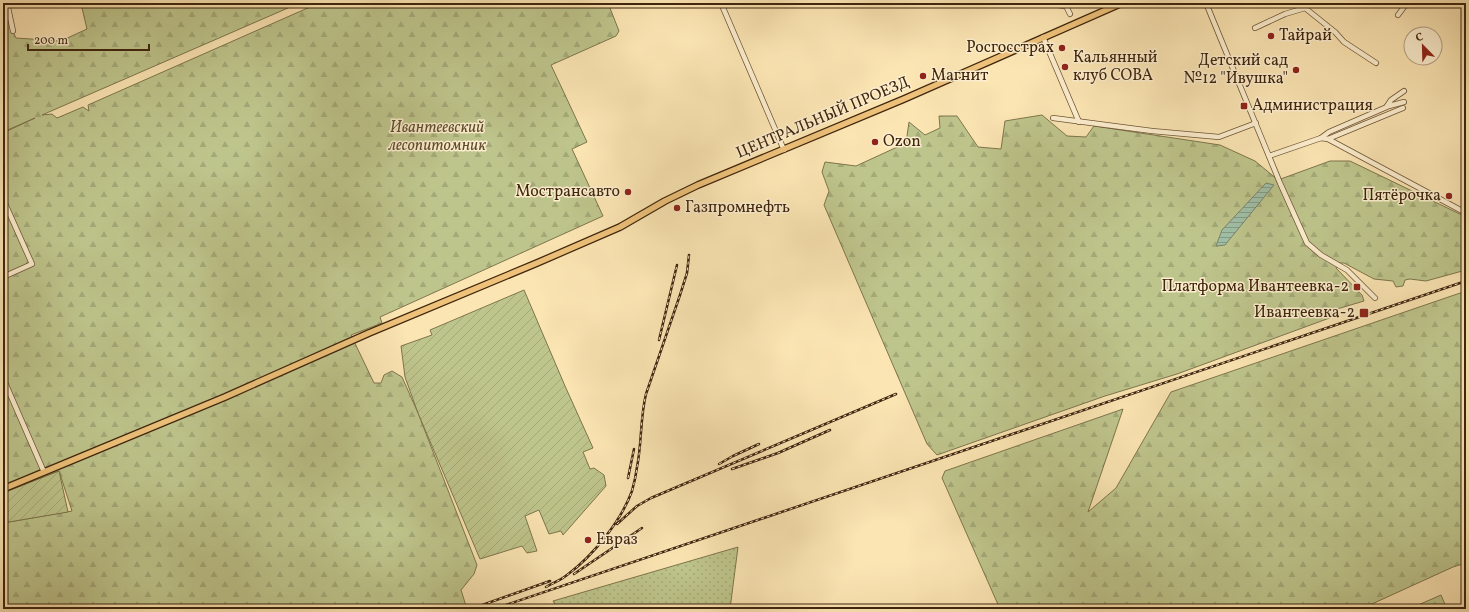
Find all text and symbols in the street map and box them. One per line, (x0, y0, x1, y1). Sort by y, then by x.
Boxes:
place label: Тайрай (1279, 25, 1332, 47)
scale bar (28, 26, 149, 52)
north arrow (1403, 26, 1443, 66)
text: С (1413, 30, 1426, 46)
marker: Тайрай (1266, 31, 1276, 41)
text: 200 m (34, 33, 68, 49)
place label: Росгосстрах (966, 37, 1054, 59)
marker: Росгосстрах (1057, 43, 1067, 53)
place label: Кальянный клуб СОВА (1073, 47, 1158, 87)
place label: Детский сад №12 "Ивушка" (1184, 50, 1288, 90)
marker: Кальянный клуб СОВА (1060, 62, 1070, 72)
place label: Магнит (931, 65, 988, 87)
marker: Детский сад №12 "Ивушка" (1291, 65, 1301, 75)
street label: ЦЕНТРАЛЬНЫЙ ПРОЕЗД (733, 71, 913, 165)
marker: Магнит (918, 71, 928, 81)
place label: Администрация (1252, 95, 1373, 117)
marker: Администрация (1239, 101, 1249, 111)
park label: Ивантеевский лесопитомник (387, 117, 486, 157)
place label: Ozon (883, 131, 921, 153)
marker: Ozon (870, 137, 880, 147)
place label: Мострансавто (516, 181, 620, 203)
place label: Пятёрочка (1363, 185, 1441, 207)
marker: Мострансавто (623, 187, 633, 197)
marker: Пятёрочка (1444, 191, 1454, 201)
place label: Газпромнефть (685, 197, 790, 219)
marker: Газпромнефть (672, 203, 682, 213)
place label: Платформа Ивантеевка-2 (1161, 276, 1349, 298)
marker: Платформа Ивантеевка-2 (1352, 282, 1362, 292)
place label: Ивантеевка-2 (1254, 302, 1355, 324)
marker: Ивантеевка-2 (1358, 307, 1370, 319)
place label: Евраз (596, 529, 638, 551)
marker: Евраз (583, 535, 593, 545)

